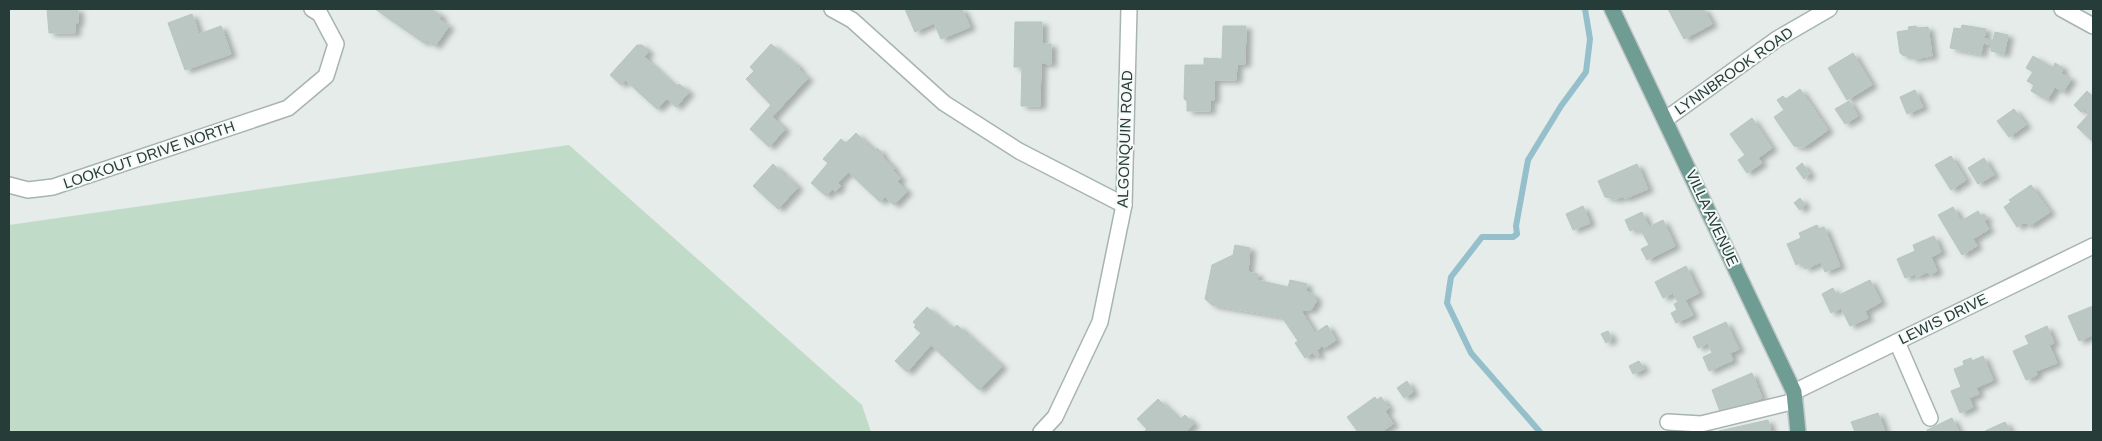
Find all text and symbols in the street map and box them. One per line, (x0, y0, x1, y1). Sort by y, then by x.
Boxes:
street label: LYNNBROOK ROAD (1671, 23, 1796, 118)
street label: ALGONQUIN ROAD (1114, 70, 1135, 208)
street label: LOOKOUT DRIVE NORTH (61, 117, 237, 192)
street label: VILLA AVENUE (1683, 167, 1742, 268)
street label: LEWIS DRIVE (1896, 290, 1990, 347)

